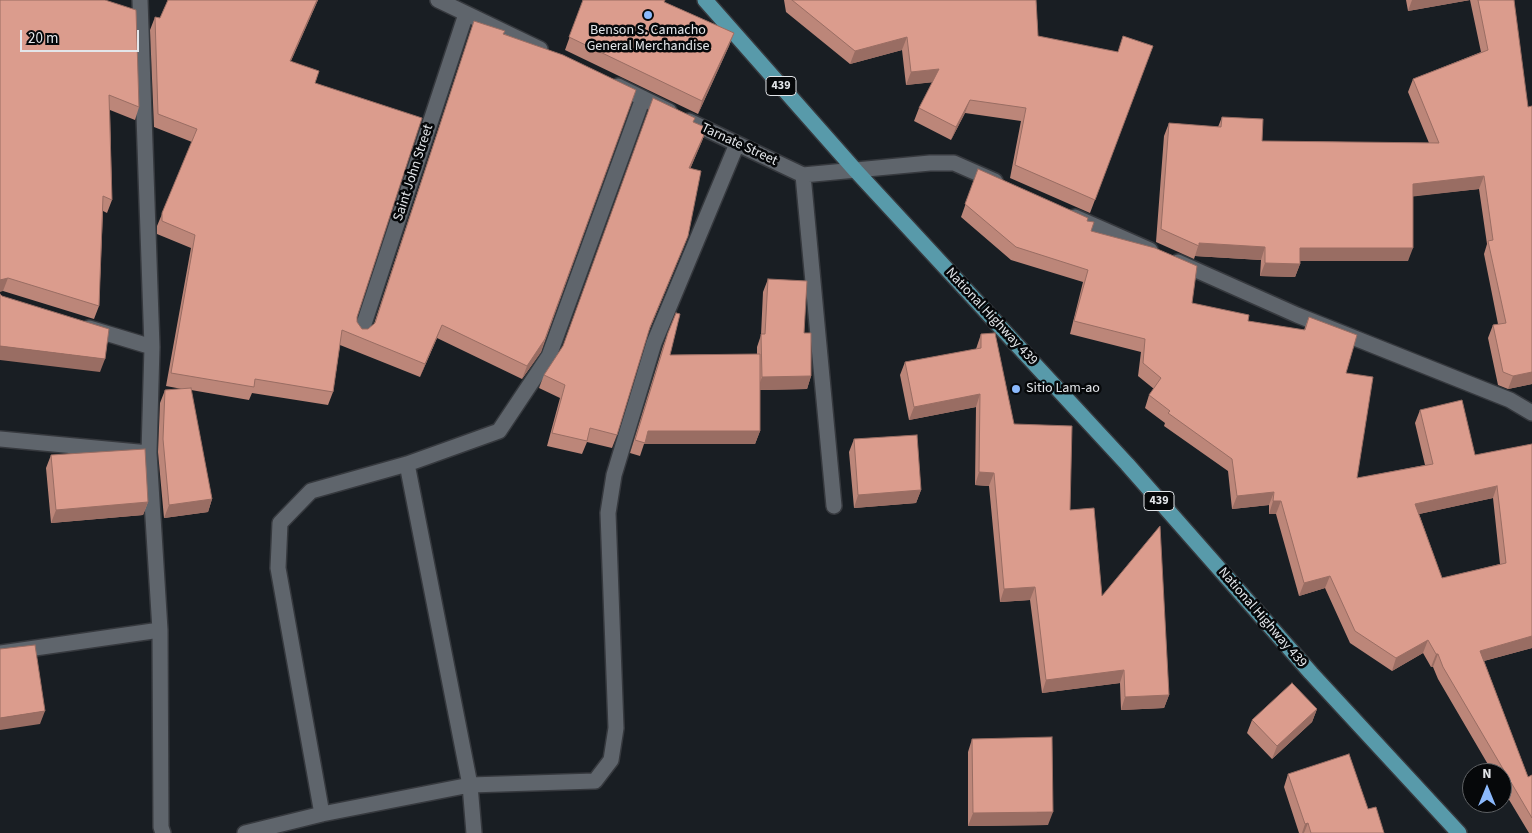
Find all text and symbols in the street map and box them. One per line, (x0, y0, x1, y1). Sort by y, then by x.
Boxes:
marker: Benson S. Camacho General Merchandise (642, 9, 654, 21)
scale bar (22, 20, 141, 52)
place label: Benson S. Camacho General Merchandise (587, 23, 709, 56)
text: 20 m (28, 28, 58, 49)
road number: 439 (766, 76, 796, 95)
street label: Tarnate Street (698, 120, 780, 170)
street label: Saint John Street (390, 123, 438, 223)
street label: National Highway 439 (941, 265, 1041, 369)
place label: Sitio Lam-ao (1026, 381, 1100, 397)
marker: Sitio Lam-ao (1010, 383, 1022, 395)
road number: 439 (1144, 492, 1174, 511)
street label: National Highway 439 (1214, 564, 1310, 672)
north arrow (1462, 763, 1512, 813)
text: N (1482, 764, 1492, 784)

